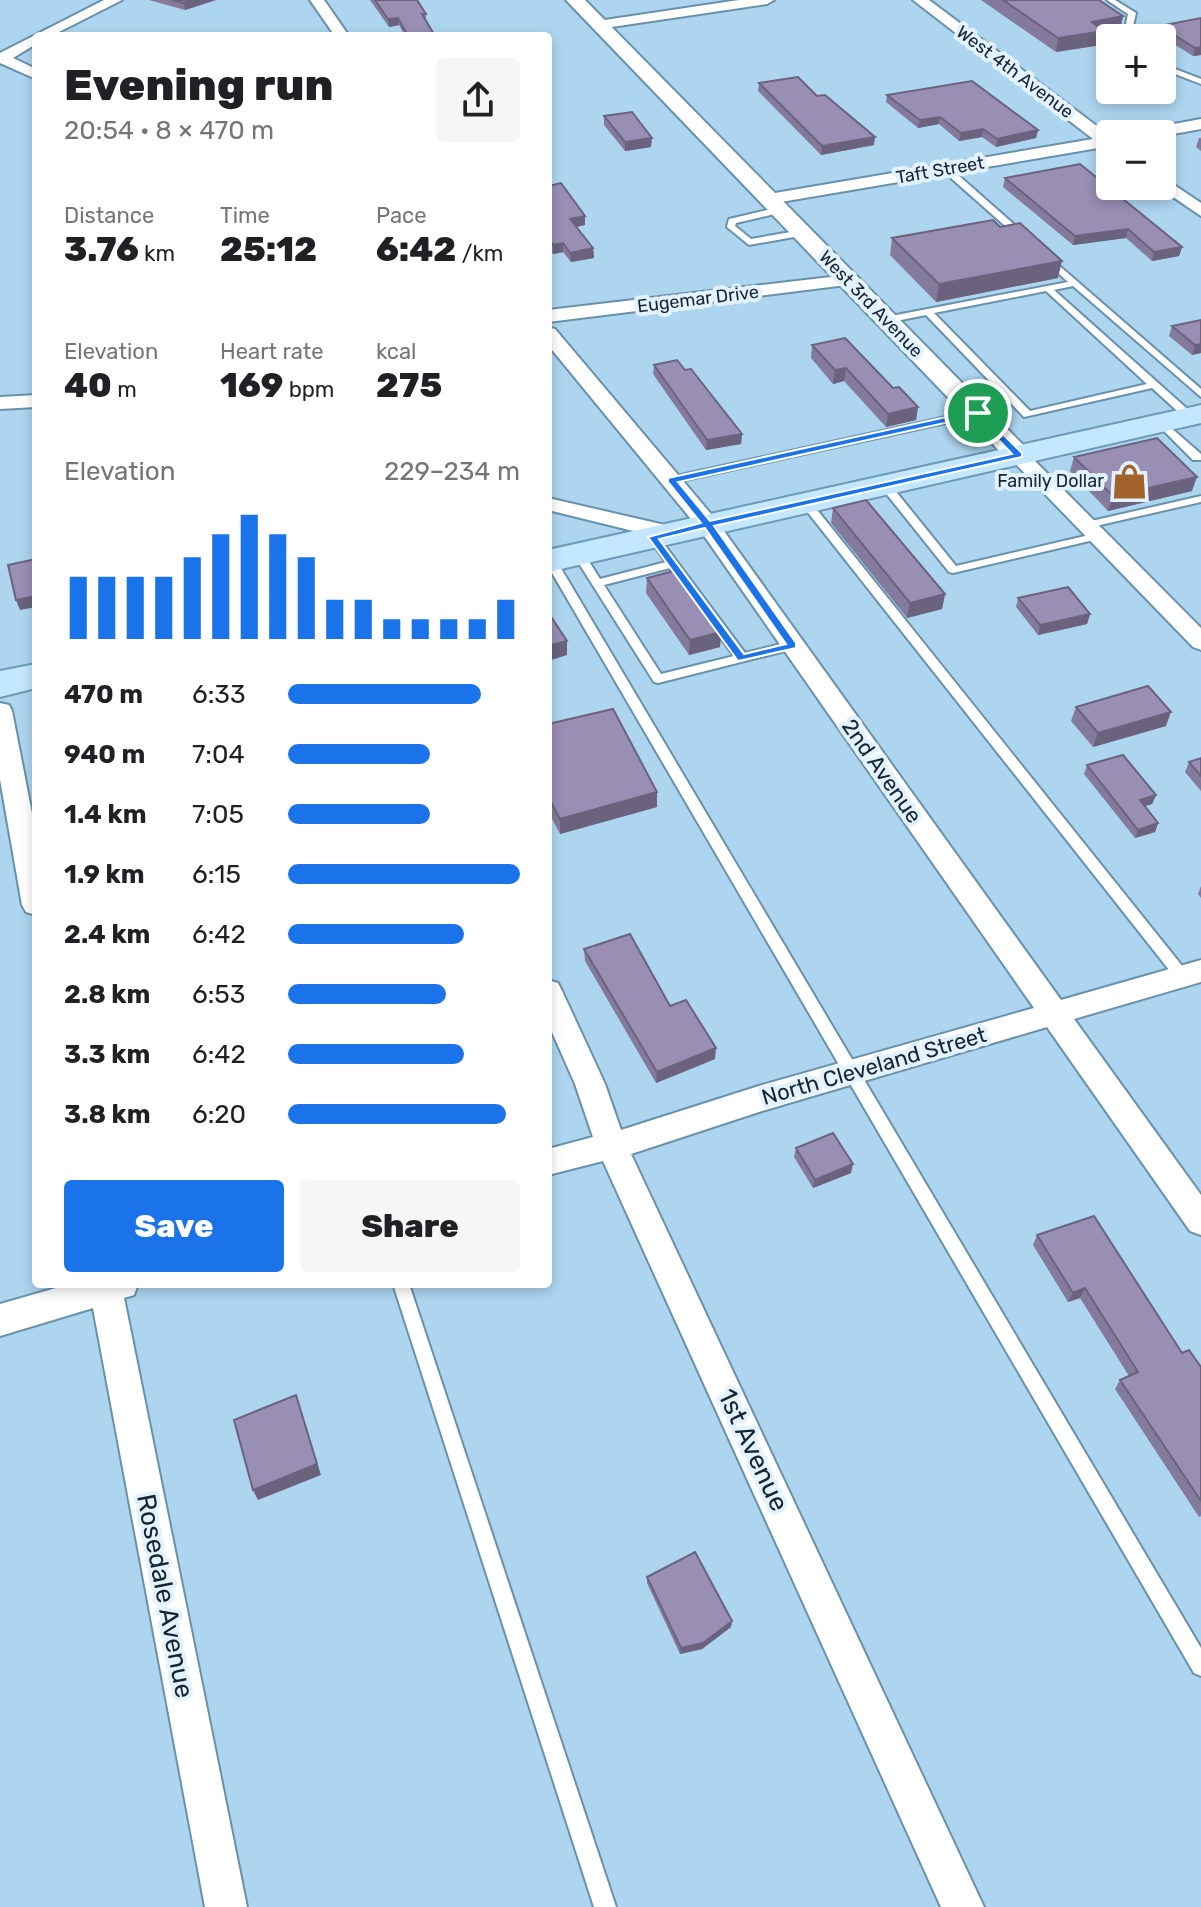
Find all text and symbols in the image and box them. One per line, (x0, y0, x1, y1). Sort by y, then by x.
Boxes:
street label: West 4th Avenue (952, 21, 1078, 123)
map controls (1096, 24, 1176, 200)
button: + (1096, 24, 1176, 104)
button: share (436, 58, 520, 142)
text: Evening run (64, 59, 333, 111)
text: 20:54 · 8 × 470 m (64, 115, 274, 146)
button: − (1096, 120, 1176, 200)
street label: Taft Street (894, 151, 986, 189)
text: Distance (64, 202, 154, 229)
text: Time (220, 202, 270, 229)
text: Pace (376, 202, 427, 229)
text: 3.76 (64, 229, 139, 270)
text: 25:12 (220, 229, 317, 270)
text: 6:42 (376, 229, 456, 270)
text: km (139, 240, 175, 267)
text: /km (456, 240, 503, 267)
street label: West 3rd Avenue (814, 246, 928, 362)
street label: Eugemar Drive (636, 281, 760, 317)
text: Elevation (64, 338, 158, 365)
text: Heart rate (220, 338, 324, 365)
text: kcal (376, 338, 416, 365)
text: 40 (64, 365, 112, 406)
text: 169 (220, 365, 283, 406)
text: 275 (376, 365, 442, 406)
text: m (112, 376, 137, 403)
text: bpm (283, 376, 334, 403)
pin (944, 379, 1012, 447)
icon: arrive (956, 391, 1000, 435)
text: Elevation (64, 456, 175, 487)
text: 229–234 m (384, 456, 520, 487)
shop icon: Family Dollar (1111, 462, 1149, 500)
place label: Family Dollar (997, 470, 1104, 492)
text: 470 m (64, 679, 143, 710)
text: 6:33 (192, 679, 246, 710)
street label: 2nd Avenue (836, 714, 928, 828)
text: 940 m (64, 739, 145, 770)
text: 7:04 (192, 739, 245, 770)
text: 1.4 km (64, 799, 146, 830)
text: 7:05 (192, 799, 244, 830)
text: 1.9 km (64, 859, 145, 890)
text: 6:15 (192, 859, 241, 890)
text: 2.4 km (64, 919, 150, 950)
text: 6:42 (192, 919, 246, 950)
text: 2.8 km (64, 979, 150, 1010)
text: 6:53 (192, 979, 245, 1010)
street label: North Cleveland Street (758, 1021, 990, 1111)
text: 3.3 km (64, 1039, 150, 1070)
text: 6:42 (192, 1039, 246, 1070)
text: 3.8 km (64, 1099, 151, 1130)
text: 6:20 (192, 1099, 246, 1130)
button: Save (64, 1180, 284, 1272)
button: Share (300, 1180, 520, 1272)
street label: 1st Avenue (711, 1384, 795, 1516)
street label: Rosedale Avenue (130, 1491, 200, 1701)

